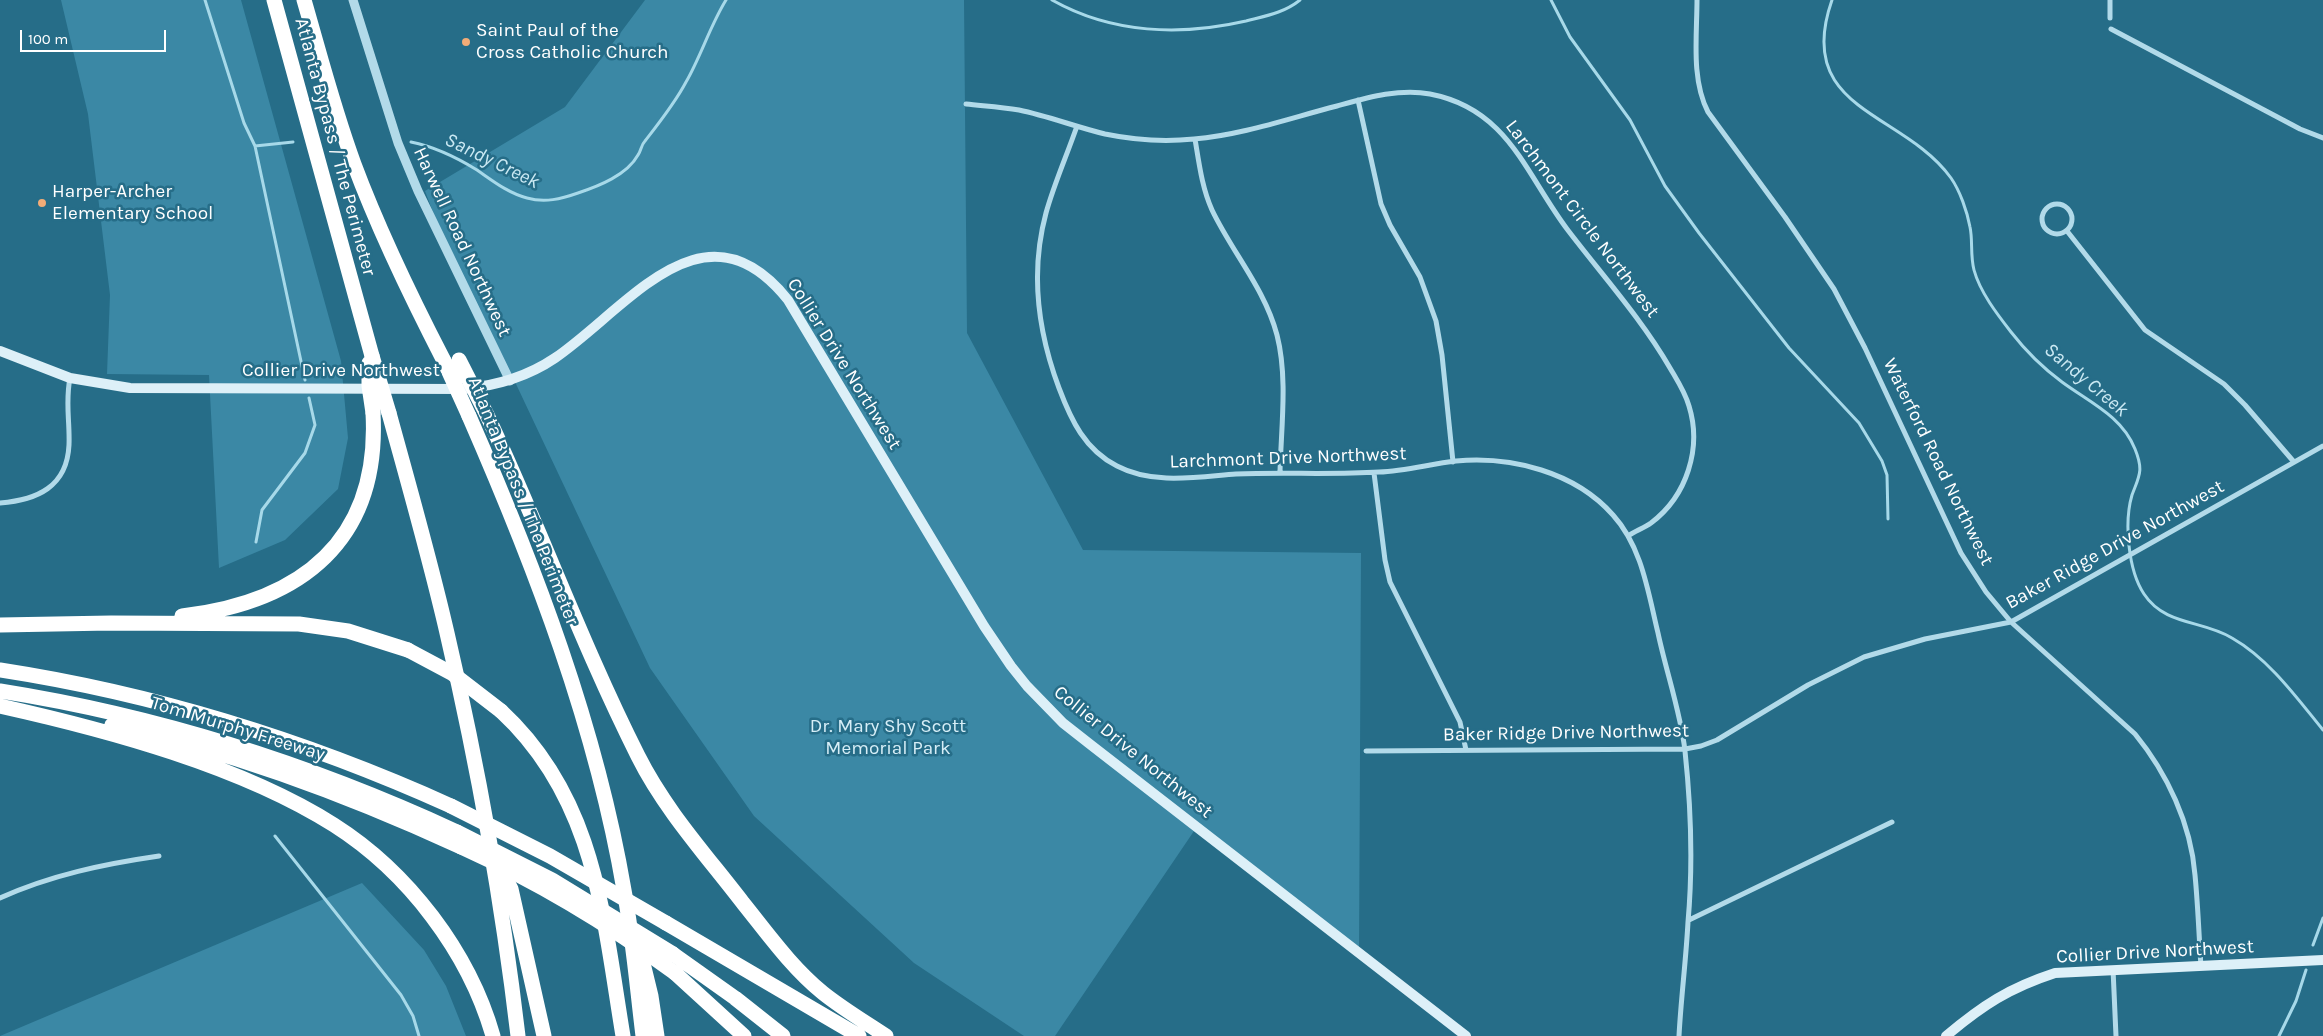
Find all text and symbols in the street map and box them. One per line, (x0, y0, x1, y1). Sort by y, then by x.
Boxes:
street label: Atlanta Bypass / The Perimeter (290, 15, 380, 279)
scale bar (22, 20, 169, 52)
place label: Saint Paul of the Cross Catholic Church (476, 20, 669, 64)
text: 100 m (28, 30, 68, 48)
marker: Saint Paul of the Cross Catholic Church (460, 36, 472, 48)
street label: Larchmont Circle Northwest (1500, 116, 1664, 322)
water label: Sandy Creek (441, 128, 543, 194)
street label: Harwell Road Northwest (408, 144, 516, 340)
place label: Harper-Archer Elementary School (52, 181, 213, 225)
marker: Harper-Archer Elementary School (36, 197, 48, 209)
street label: Collier Drive Northwest (782, 274, 906, 454)
water label: Sandy Creek (2039, 338, 2133, 422)
street label: Waterford Road Northwest (1878, 355, 1998, 569)
street label: Collier Drive Northwest (242, 360, 440, 382)
street label: Atlanta Bypass / The Perimeter (463, 373, 583, 629)
street label: Larchmont Drive Northwest (1169, 442, 1407, 474)
street label: Baker Ridge Drive Northwest (2002, 475, 2228, 615)
street label: Collier Drive Northwest (1049, 681, 1217, 823)
street label: Tom Murphy Freeway (148, 692, 328, 766)
park label: Dr. Mary Shy Scott Memorial Park (810, 716, 966, 760)
street label: Baker Ridge Drive Northwest (1443, 719, 1689, 747)
street label: Collier Drive Northwest (2056, 935, 2254, 969)

